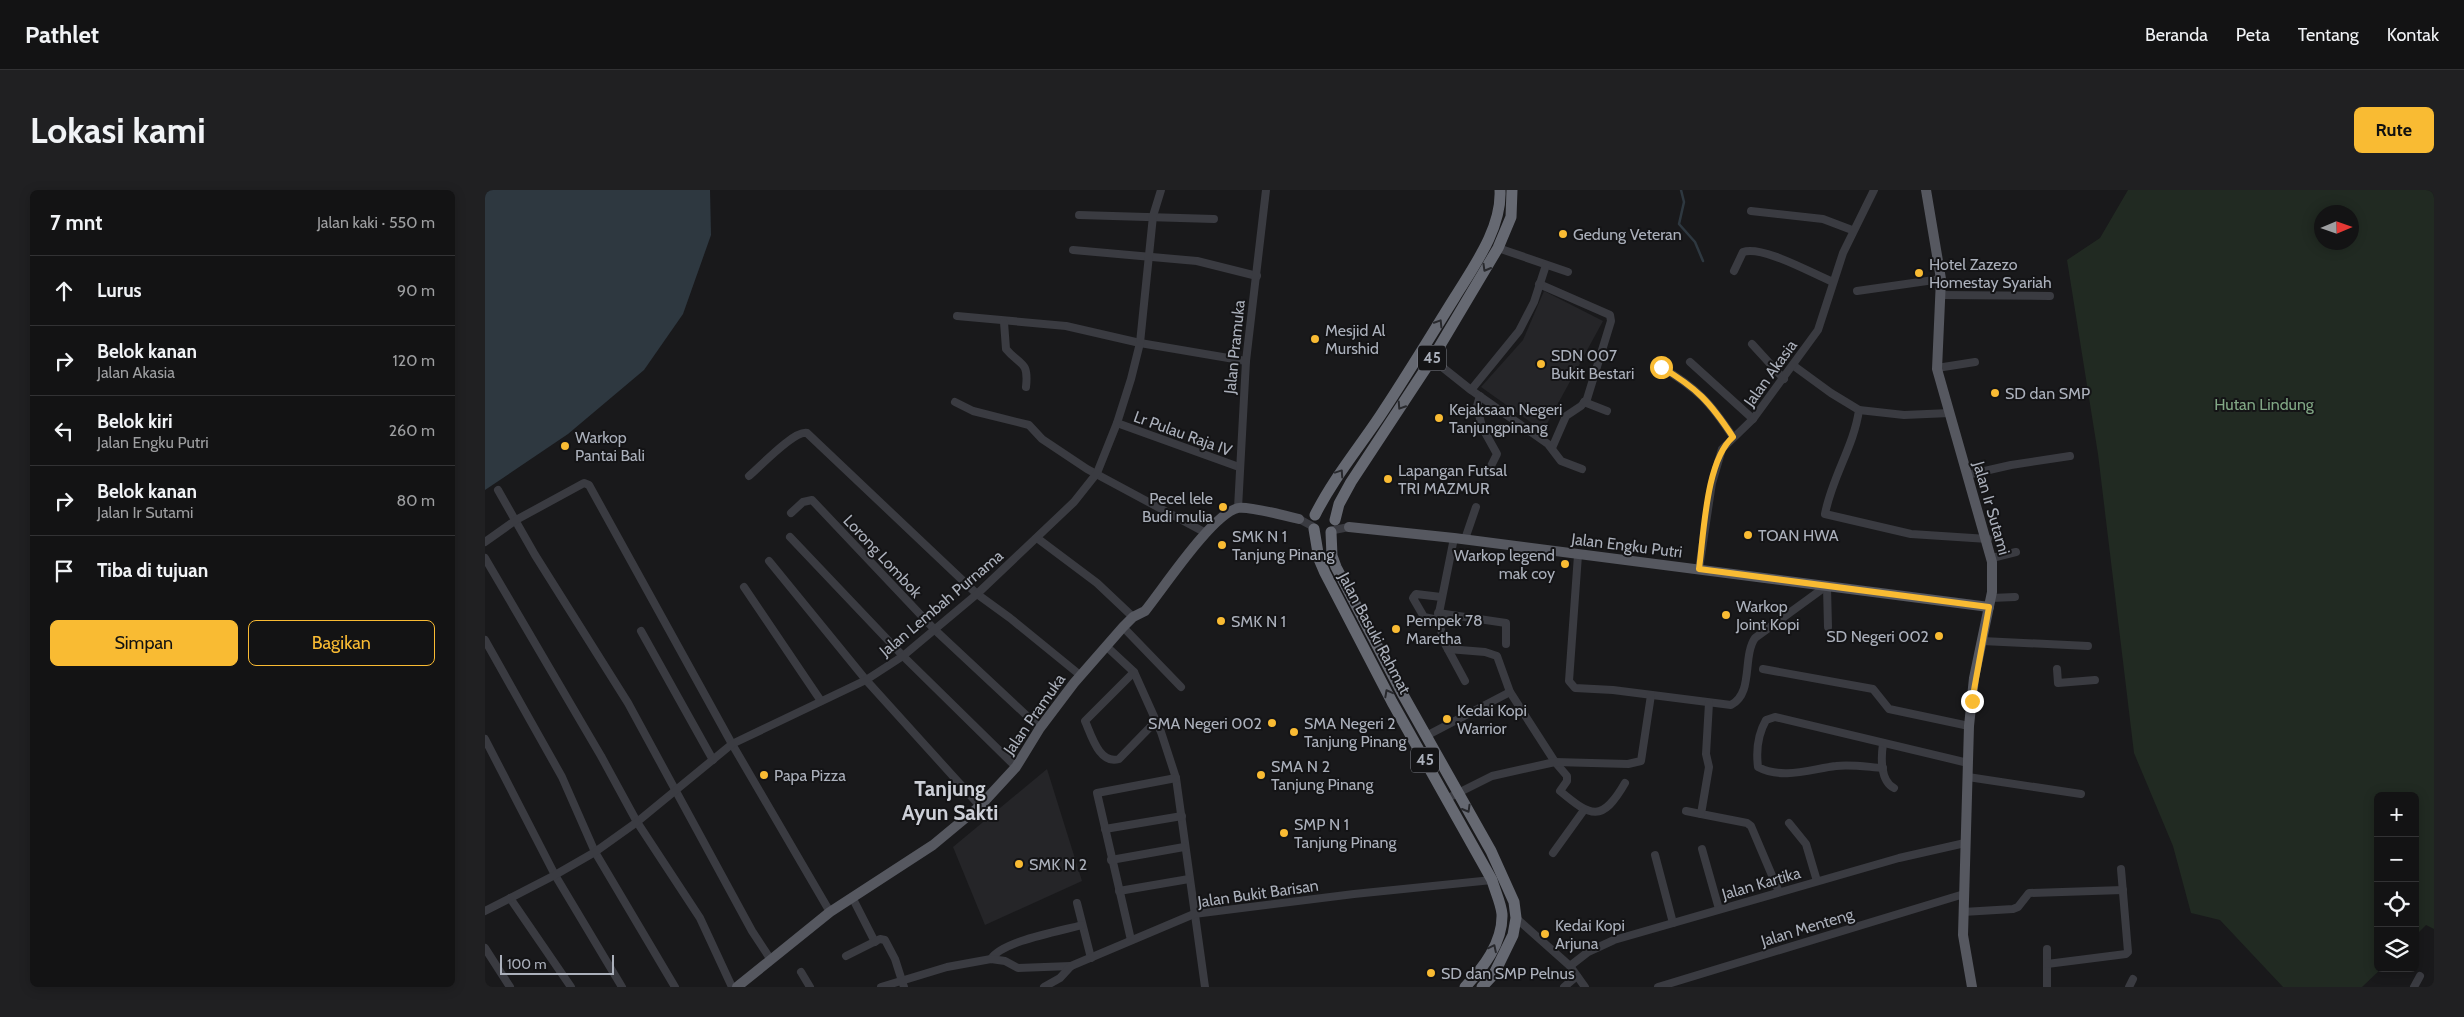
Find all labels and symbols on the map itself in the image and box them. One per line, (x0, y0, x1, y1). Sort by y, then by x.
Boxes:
north arrow (2314, 205, 2359, 250)
place label: Gedung Veteran (1573, 225, 1682, 244)
marker: Gedung Veteran (1557, 228, 1569, 240)
place label: Hotel Zazezo Homestay Syariah (1929, 255, 2052, 292)
one-way arrow (1483, 262, 1493, 271)
marker: Hotel Zazezo Homestay Syariah (1913, 267, 1925, 279)
street label: Jalan Pramuka (1220, 299, 1249, 396)
one-way arrow (1433, 319, 1442, 328)
place label: Mesjid Al Murshid (1325, 321, 1386, 358)
marker: Mesjid Al Murshid (1309, 333, 1321, 345)
street label: Jalan Akasia (1739, 336, 1801, 411)
road number: 45 (1418, 346, 1446, 370)
place label: SDN 007 Bukit Bestari (1551, 346, 1634, 383)
route start (1650, 356, 1673, 379)
marker: SDN 007 Bukit Bestari (1535, 358, 1547, 370)
place label: SD dan SMP (2005, 384, 2090, 403)
marker: SD dan SMP (1989, 387, 2001, 399)
park label: Hutan Lindung (2214, 395, 2315, 414)
one-way arrow (1398, 400, 1407, 410)
place label: Kejaksaan Negeri Tanjungpinang (1449, 400, 1562, 437)
street label: Lr Pulau Raja IV (1131, 407, 1235, 460)
marker: Kejaksaan Negeri Tanjungpinang (1433, 412, 1445, 424)
place label: Warkop Pantai Bali (575, 428, 645, 465)
marker: Warkop Pantai Bali (559, 440, 571, 452)
street label: Jalan Ir Sutami (1969, 458, 2014, 557)
place label: Lapangan Futsal TRI MAZMUR (1398, 461, 1507, 498)
one-way arrow (1334, 469, 1343, 479)
marker: Lapangan Futsal TRI MAZMUR (1382, 473, 1394, 485)
place label: Pecel lele Budi mulia (1142, 489, 1213, 526)
marker: Pecel lele Budi mulia (1217, 501, 1229, 513)
street label: Lorong Lombok (839, 511, 926, 602)
place label: TOAN HWA (1758, 526, 1839, 545)
place label: SMK N 1 Tanjung Pinang (1232, 527, 1335, 564)
street label: Jalan Engku Putri (1569, 529, 1684, 562)
marker: TOAN HWA (1742, 529, 1754, 541)
marker: SMK N 1 Tanjung Pinang (1216, 539, 1228, 551)
street label: Jalan Lembah Purnama (875, 546, 1007, 661)
place label: Warkop legend mak coy (1454, 546, 1555, 583)
marker: Warkop legend mak coy (1559, 558, 1571, 570)
street label: Jalan Basuki Rahmat (1334, 568, 1415, 698)
place label: Warkop Joint Kopi (1735, 597, 1799, 634)
marker: Warkop Joint Kopi (1720, 609, 1732, 621)
place label: Pempek 78 Maretha (1406, 611, 1483, 648)
place label: SMK N 1 (1231, 612, 1286, 631)
marker: SMK N 1 (1215, 615, 1227, 627)
marker: Pempek 78 Maretha (1390, 623, 1402, 635)
place label: SD Negeri 002 (1826, 627, 1929, 646)
marker: SD Negeri 002 (1933, 630, 1945, 642)
street label: Jalan Pramuka (999, 670, 1069, 759)
one-way arrow (1384, 689, 1394, 698)
route end (1961, 690, 1984, 713)
place label: Kedai Kopi Warrior (1457, 701, 1527, 738)
marker: Kedai Kopi Warrior (1441, 713, 1453, 725)
place label: SMA Negeri 002 (1148, 714, 1262, 733)
place label: SMA Negeri 2 Tanjung Pinang (1304, 714, 1407, 751)
marker: SMA Negeri 002 (1266, 717, 1278, 729)
marker: SMA Negeri 2 Tanjung Pinang (1288, 726, 1300, 738)
road number: 45 (1411, 748, 1439, 772)
place label: SMA N 2 Tanjung Pinang (1271, 757, 1374, 794)
place label: Papa Pizza (774, 766, 846, 785)
marker: Papa Pizza (758, 769, 770, 781)
marker: SMA N 2 Tanjung Pinang (1255, 769, 1267, 781)
district label: Tanjung Ayun Sakti (902, 776, 998, 825)
one-way arrow (1461, 804, 1471, 813)
place label: SMP N 1 Tanjung Pinang (1294, 815, 1397, 852)
marker: SMP N 1 Tanjung Pinang (1278, 827, 1290, 839)
place label: SMK N 2 (1029, 855, 1087, 874)
marker: SMK N 2 (1013, 858, 1025, 870)
street label: Jalan Kartika (1719, 863, 1803, 904)
street label: Jalan Bukit Barisan (1195, 876, 1320, 912)
street label: Jalan Menteng (1758, 904, 1857, 951)
place label: Kedai Kopi Arjuna (1555, 916, 1625, 953)
marker: Kedai Kopi Arjuna (1539, 928, 1551, 940)
one-way arrow (1487, 944, 1497, 953)
scale bar (500, 952, 614, 975)
place label: SD dan SMP Pelnus (1441, 964, 1575, 983)
marker: SD dan SMP Pelnus (1425, 967, 1437, 979)

